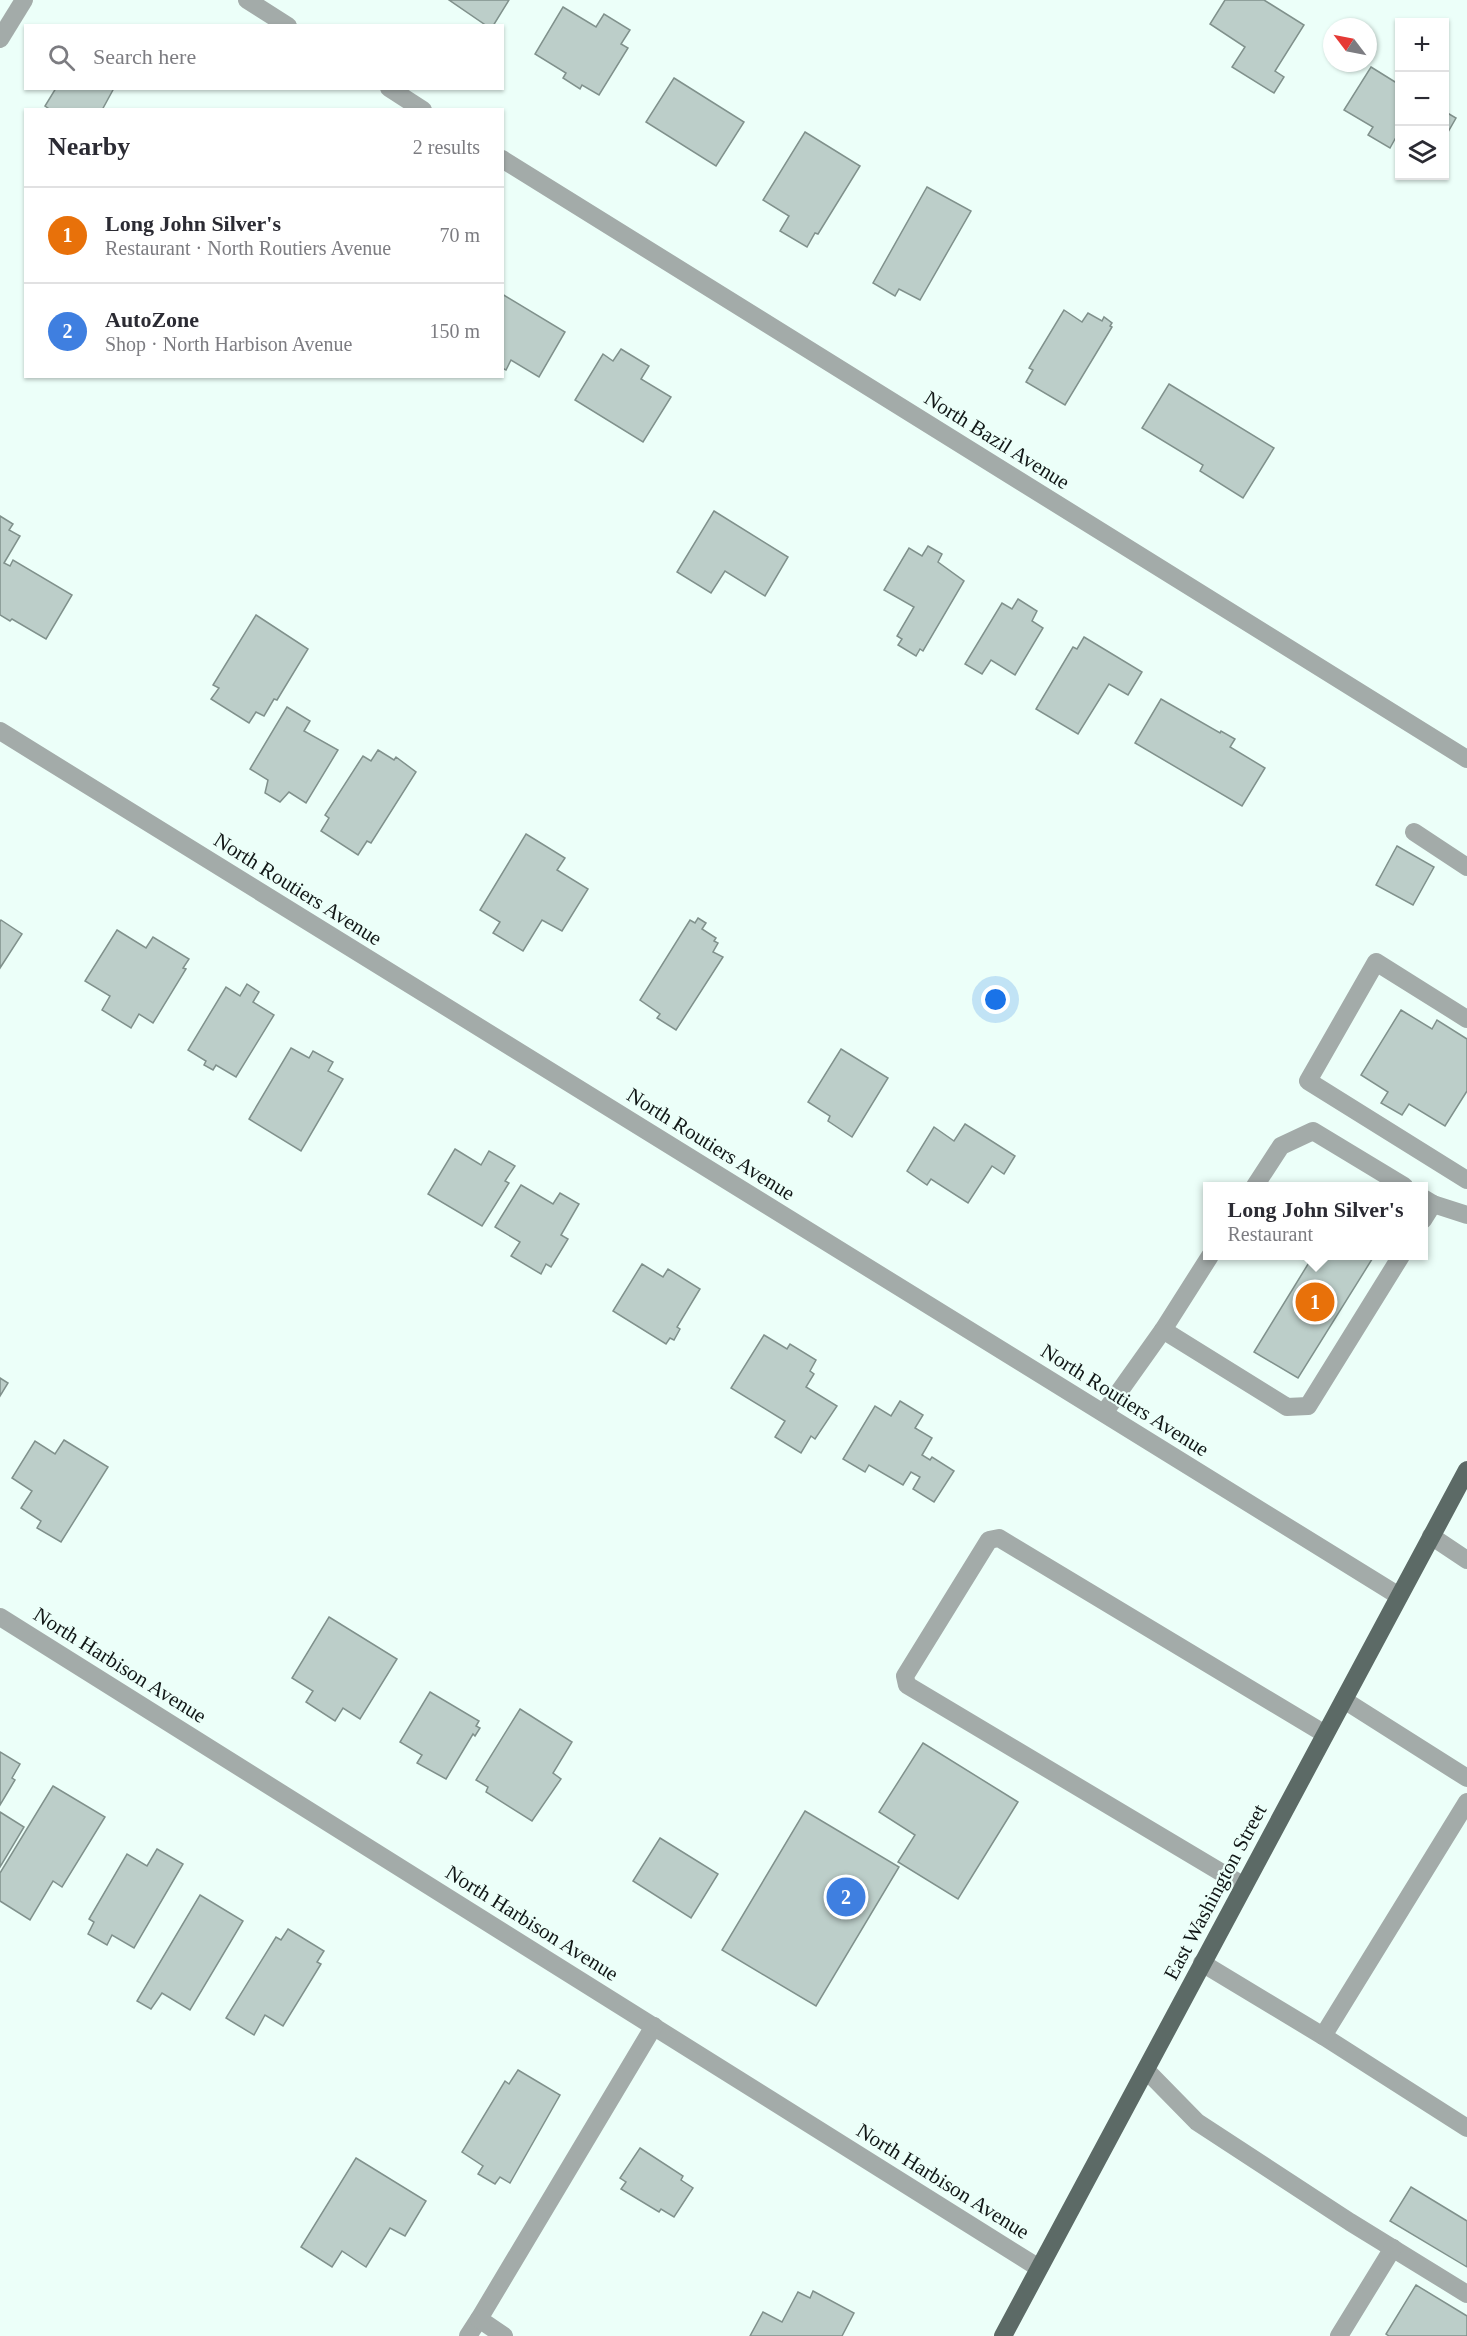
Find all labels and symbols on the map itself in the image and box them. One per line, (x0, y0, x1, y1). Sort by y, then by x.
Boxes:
north arrow (1323, 18, 1377, 72)
street label: North Bazil Avenue (920, 386, 1074, 494)
street label: North Routiers Avenue (210, 828, 386, 950)
your location (981, 985, 1010, 1014)
street label: North Routiers Avenue (623, 1083, 799, 1205)
pin: 1 (1296, 1280, 1334, 1324)
street label: North Routiers Avenue (1037, 1339, 1213, 1461)
street label: North Harbison Avenue (29, 1602, 211, 1728)
street label: East Washington Street (1159, 1800, 1271, 1984)
street label: North Harbison Avenue (441, 1860, 623, 1986)
pin: 2 (826, 1874, 866, 1920)
street label: North Harbison Avenue (852, 2118, 1034, 2244)

